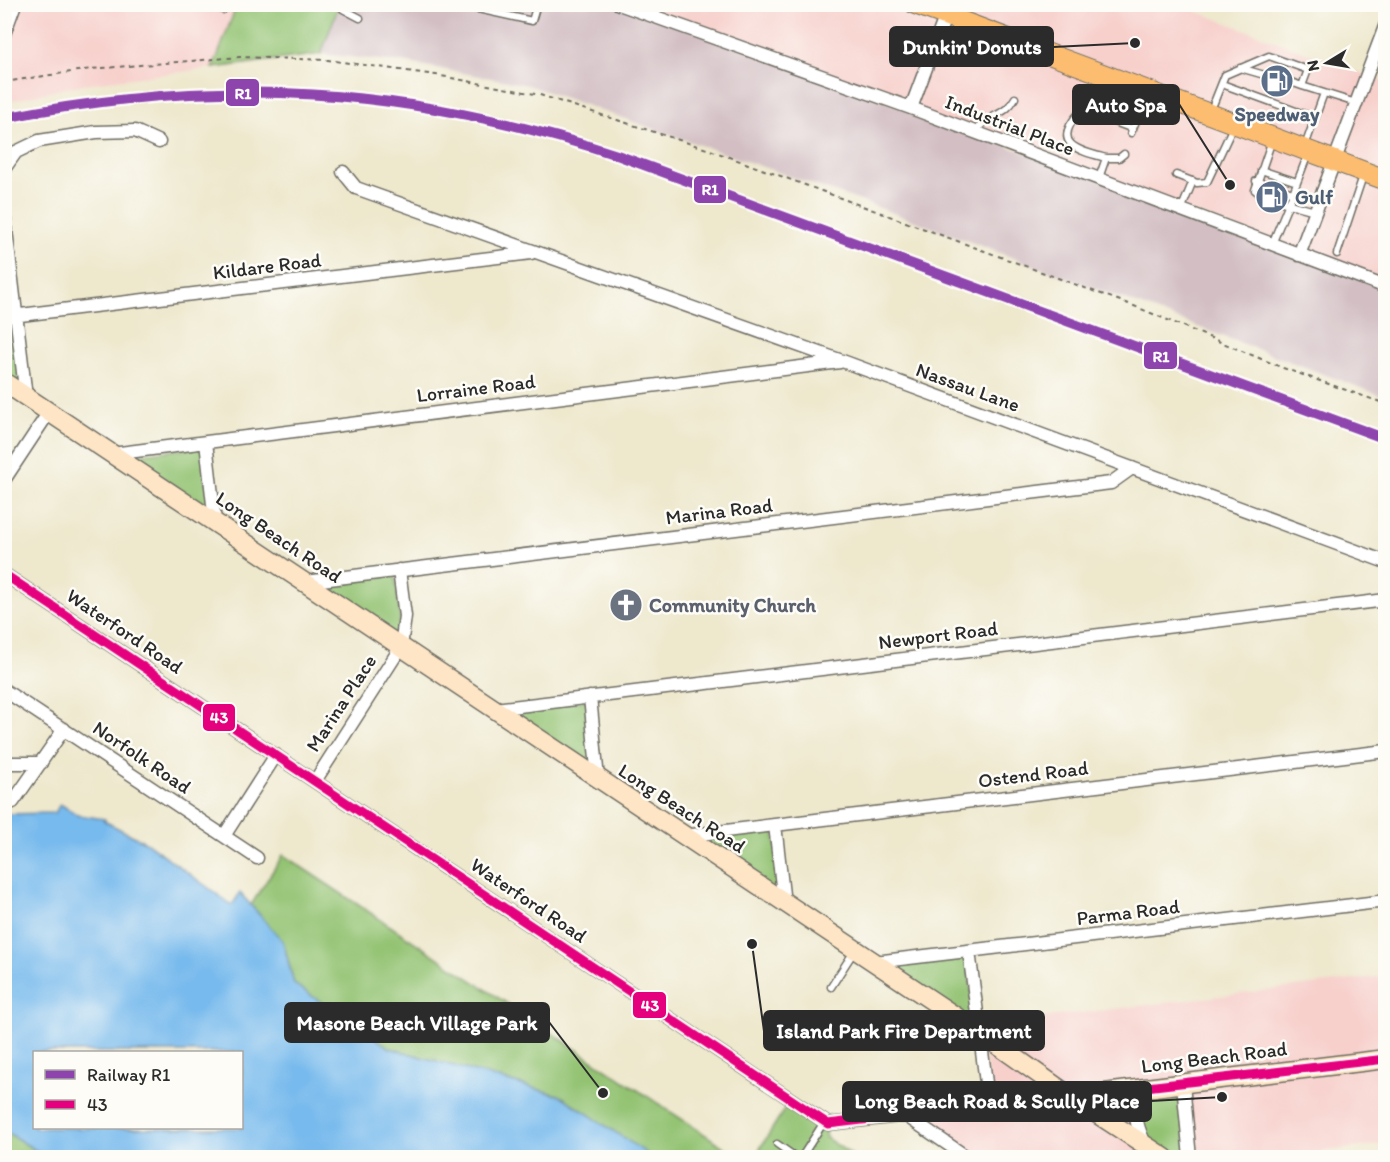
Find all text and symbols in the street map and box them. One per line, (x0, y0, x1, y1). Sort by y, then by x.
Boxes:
callout: Dunkin' Donuts (890, 27, 1053, 66)
north arrow (1297, 33, 1357, 93)
text: Dunkin' Donuts (902, 34, 1042, 59)
text: N (1302, 59, 1323, 73)
fuel station icon: Speedway (1259, 63, 1295, 99)
line badge: R1 (225, 78, 260, 107)
text: R1 (234, 84, 252, 103)
callout: Auto Spa (1073, 85, 1179, 124)
street label: Industrial Place (942, 89, 1078, 161)
text: Auto Spa (1084, 92, 1168, 118)
place label: Speedway (1235, 102, 1320, 127)
line badge: R1 (693, 175, 727, 204)
fuel station icon: Gulf (1254, 179, 1290, 215)
text: R1 (701, 180, 719, 199)
place label: Gulf (1295, 185, 1334, 209)
street label: Kildare Road (211, 247, 323, 285)
line badge: R1 (1143, 341, 1178, 370)
text: R1 (1152, 347, 1170, 366)
street label: Nassau Lane (913, 357, 1023, 417)
street label: Lorraine Road (415, 369, 537, 407)
street label: Long Beach Road (212, 486, 347, 588)
street label: Marina Road (664, 493, 774, 529)
street label: Waterford Road (62, 583, 188, 679)
church icon: Community Church (608, 587, 644, 623)
place label: Community Church (649, 593, 816, 618)
street label: Newport Road (877, 616, 999, 654)
street label: Marina Place (301, 650, 381, 756)
line badge: 43 (202, 703, 236, 732)
text: 43 (210, 708, 228, 727)
street label: Norfolk Road (88, 715, 196, 799)
street label: Ostend Road (977, 755, 1090, 793)
street label: Long Beach Road (614, 758, 750, 858)
street label: Waterford Road (466, 852, 592, 948)
street label: Parma Road (1075, 894, 1181, 930)
line badge: 43 (632, 991, 667, 1019)
text: 43 (641, 996, 659, 1015)
callout: Masone Beach Village Park (285, 1003, 549, 1042)
text: Masone Beach Village Park (297, 1010, 539, 1036)
callout: Island Park Fire Department (764, 1011, 1044, 1050)
text: Island Park Fire Department (776, 1018, 1032, 1044)
street label: Long Beach Road (1140, 1036, 1288, 1078)
legend (33, 1051, 243, 1129)
text: Railway R1 (87, 1064, 170, 1086)
callout: Long Beach Road & Scully Place (843, 1082, 1151, 1121)
text: Long Beach Road & Scully Place (854, 1088, 1140, 1114)
text: 43 (87, 1094, 108, 1116)

